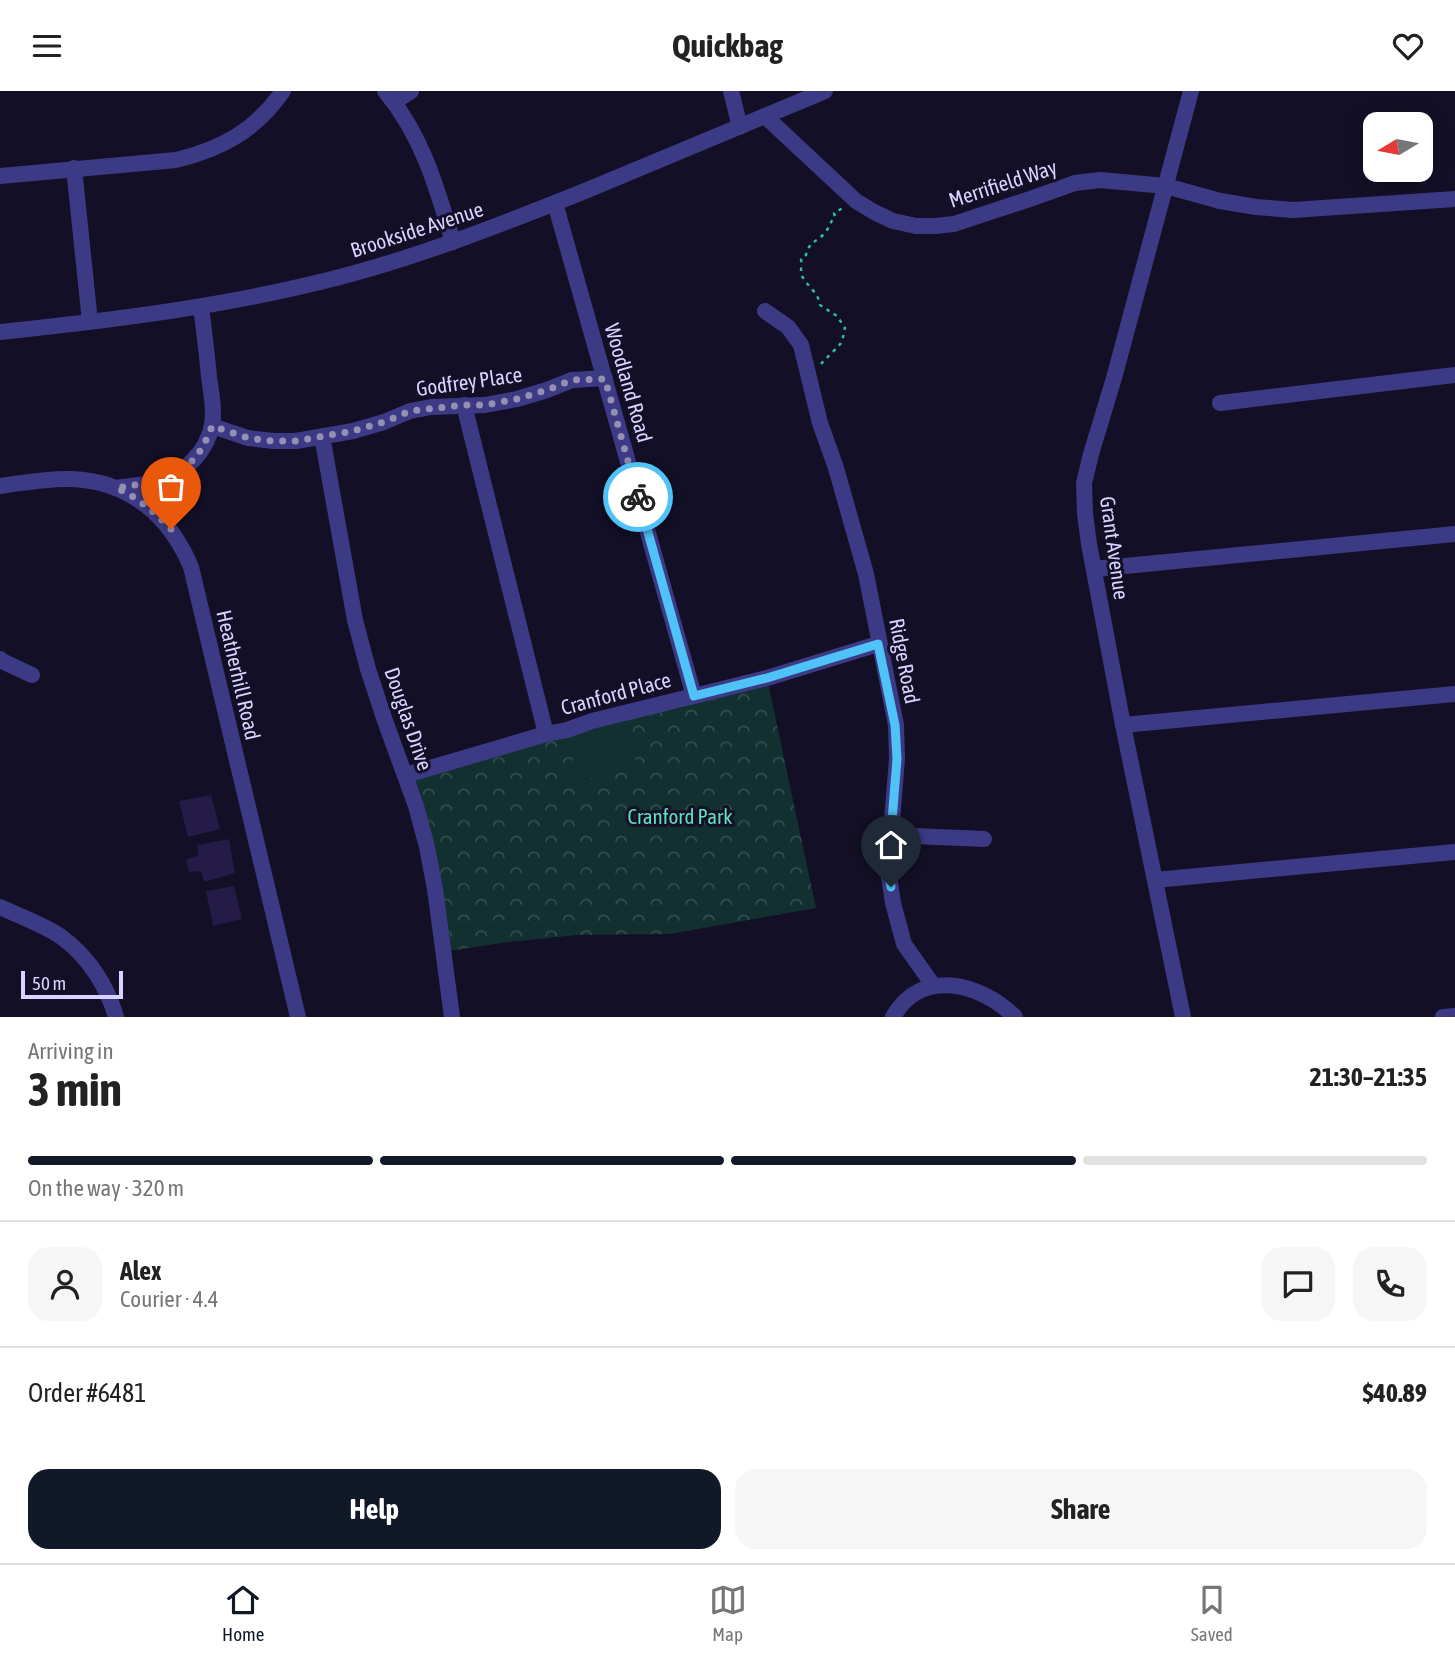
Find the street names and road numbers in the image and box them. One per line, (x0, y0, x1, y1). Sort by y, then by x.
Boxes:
street label: Merrifield Way (946, 154, 1060, 212)
street label: Brookside Avenue (347, 196, 486, 262)
street label: Woodland Road (601, 320, 657, 445)
street label: Godfrey Place (414, 362, 523, 400)
street label: Grant Avenue (1096, 495, 1134, 601)
street label: Heatherhill Road (212, 607, 266, 742)
street label: Ridge Road (885, 616, 925, 706)
street label: Douglas Drive (380, 664, 438, 773)
street label: Cranford Place (558, 667, 673, 719)

